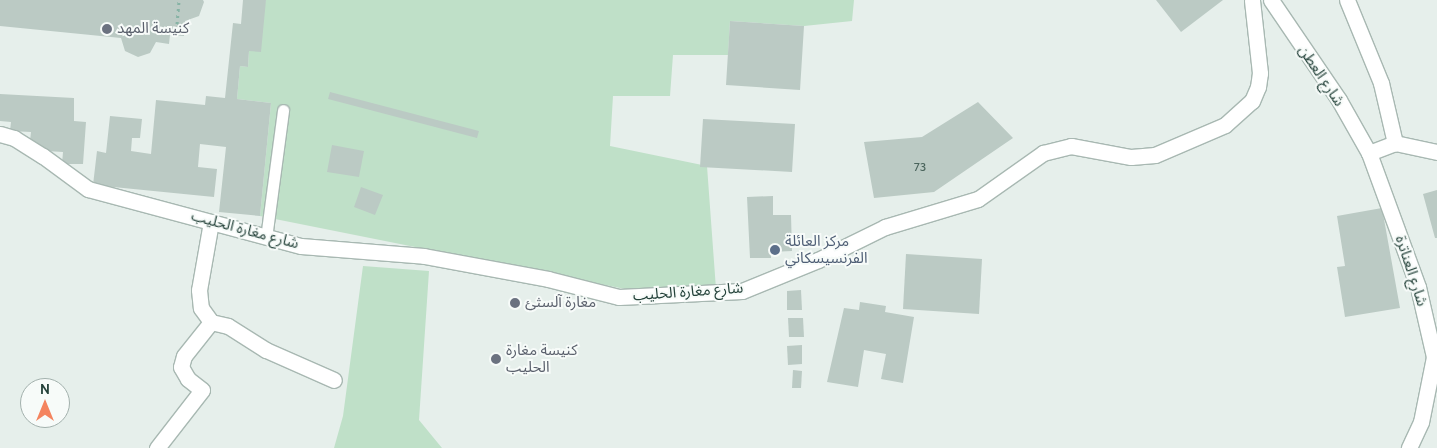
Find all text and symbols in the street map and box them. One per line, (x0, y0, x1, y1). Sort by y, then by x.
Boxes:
place label: كنيسة المهد (117, 20, 189, 38)
marker: كنيسة المهد (101, 23, 113, 35)
street label: شارع العطن (1294, 42, 1348, 110)
house number: 73 (914, 160, 926, 174)
street label: شارع مغارة الحليب (189, 207, 301, 253)
place label: مركز العائلة الفرنسيسكاني (785, 232, 868, 267)
street label: شارع العناترة (1391, 233, 1431, 309)
marker: مركز العائلة الفرنسيسكاني (769, 244, 781, 256)
street label: شارع مغارة الحليب (632, 279, 744, 305)
place label: مغارة آلسثئ (525, 294, 596, 312)
marker: مغارة آلسثئ (509, 297, 521, 309)
place label: كنيسة مغارة الحليب (506, 341, 577, 376)
marker: كنيسة مغارة الحليب (490, 353, 502, 365)
north arrow (20, 378, 70, 428)
text: N (40, 380, 50, 398)

